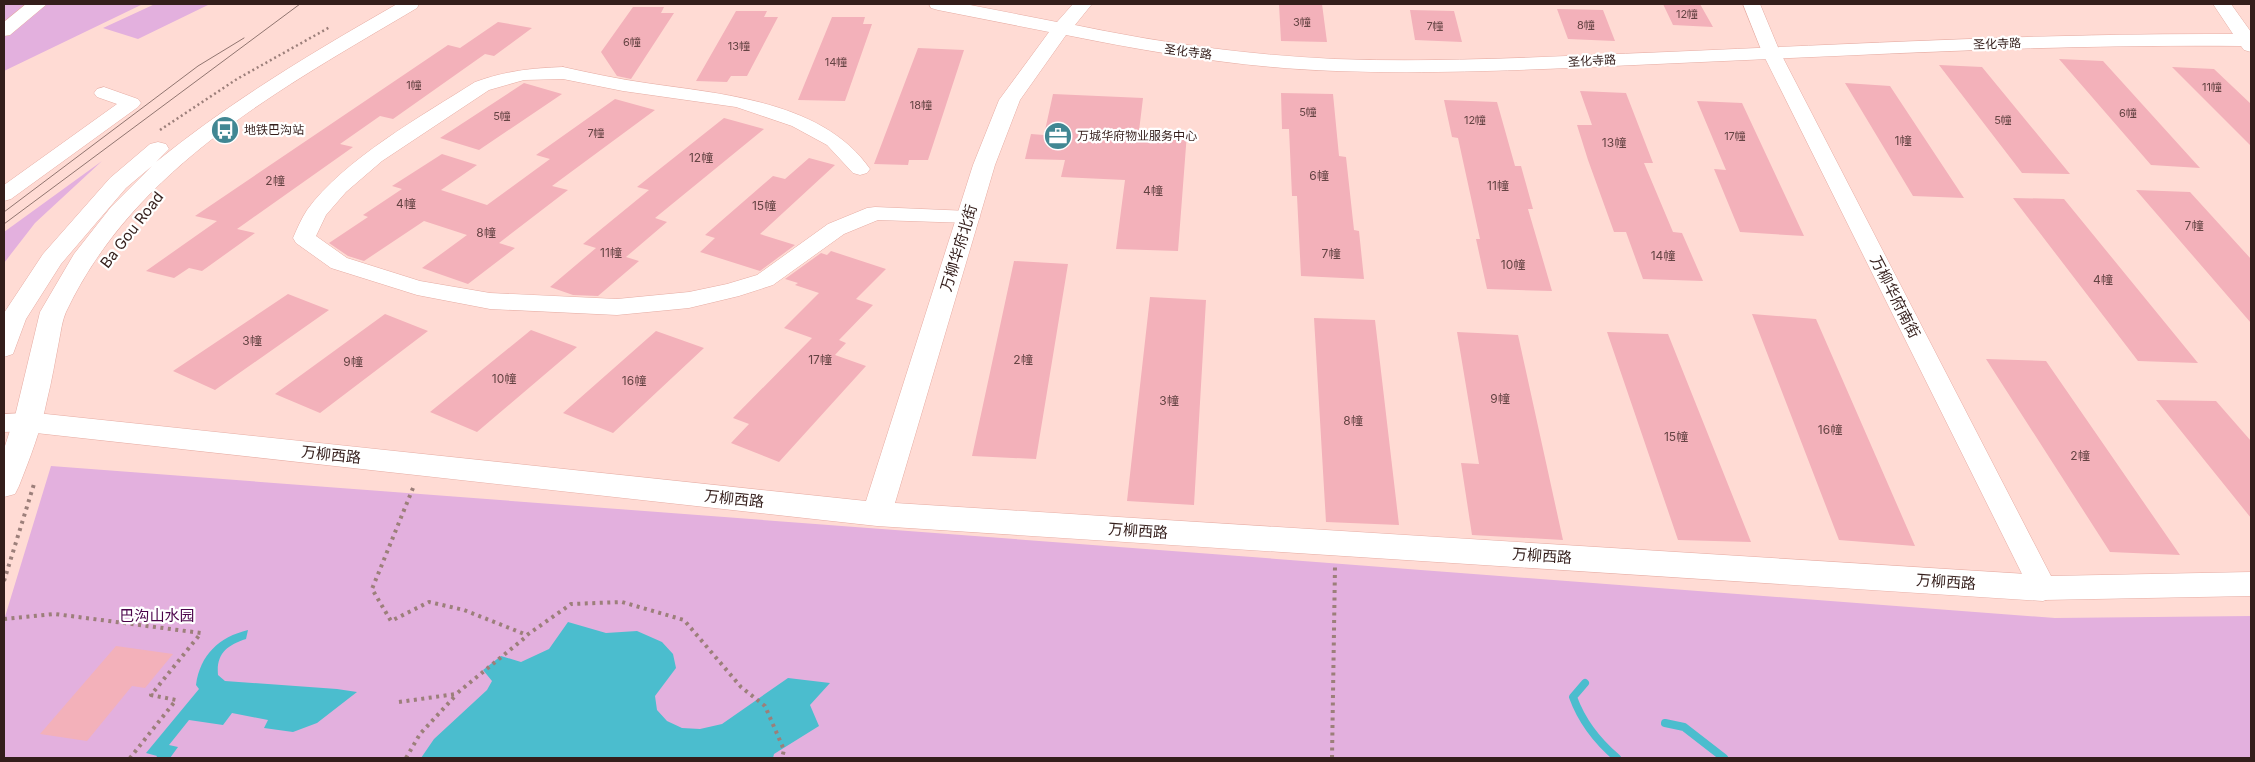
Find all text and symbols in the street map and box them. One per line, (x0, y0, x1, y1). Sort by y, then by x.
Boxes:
house number: 12幢 (1676, 7, 1698, 21)
house number: 3幢 (1293, 15, 1311, 29)
house number: 8幢 (1577, 18, 1595, 32)
house number: 7幢 (1426, 19, 1444, 33)
house number: 6幢 (623, 35, 641, 49)
street label: 圣化寺路 (1973, 35, 2021, 52)
house number: 13幢 (728, 39, 750, 53)
street label: 圣化寺路 (1163, 41, 1213, 62)
street label: 圣化寺路 (1568, 52, 1616, 69)
house number: 14幢 (825, 55, 847, 69)
house number: 1幢 (406, 78, 422, 92)
house number: 11幢 (2202, 80, 2222, 94)
house number: 18幢 (910, 98, 932, 112)
house number: 5幢 (1299, 105, 1317, 119)
house number: 6幢 (2119, 106, 2137, 120)
house number: 5幢 (493, 109, 511, 123)
house number: 12幢 (1464, 113, 1486, 127)
house number: 5幢 (1994, 113, 2012, 127)
bus stop icon: 地铁巴沟站 (210, 115, 240, 145)
office icon: 万城华府物业服务中心 (1043, 121, 1073, 151)
place label: 地铁巴沟站 (244, 122, 304, 137)
house number: 7幢 (587, 126, 605, 140)
place label: 万城华府物业服务中心 (1077, 128, 1197, 143)
house number: 17幢 (1724, 129, 1746, 143)
house number: 1幢 (1895, 133, 1911, 148)
house number: 13幢 (1602, 135, 1626, 150)
house number: 12幢 (689, 150, 713, 165)
house number: 6幢 (1309, 168, 1329, 183)
house number: 2幢 (265, 173, 285, 188)
house number: 11幢 (1487, 178, 1509, 193)
house number: 4幢 (1143, 183, 1163, 198)
street label: Ba Gou Road (96, 188, 167, 272)
house number: 4幢 (396, 196, 416, 211)
house number: 15幢 (752, 198, 776, 213)
street label: 万柳华府北街 (936, 202, 981, 294)
house number: 7幢 (2185, 218, 2203, 233)
house number: 8幢 (476, 225, 496, 240)
house number: 11幢 (600, 245, 622, 260)
house number: 7幢 (1322, 246, 1340, 261)
house number: 14幢 (1651, 248, 1675, 263)
street label: 万柳华府南街 (1867, 252, 1924, 341)
house number: 10幢 (1501, 257, 1525, 272)
house number: 4幢 (2093, 272, 2113, 287)
house number: 3幢 (242, 333, 262, 348)
house number: 17幢 (808, 352, 832, 367)
house number: 2幢 (1013, 352, 1033, 367)
house number: 9幢 (343, 354, 363, 369)
house number: 10幢 (492, 371, 516, 386)
house number: 16幢 (622, 373, 646, 388)
house number: 9幢 (1490, 391, 1510, 406)
house number: 3幢 (1159, 393, 1179, 408)
house number: 8幢 (1343, 413, 1363, 428)
house number: 16幢 (1818, 422, 1842, 437)
house number: 15幢 (1664, 429, 1688, 444)
street label: 万柳西路 (300, 442, 362, 467)
house number: 2幢 (2070, 448, 2090, 463)
street label: 万柳西路 (703, 486, 765, 511)
street label: 万柳西路 (1107, 519, 1169, 542)
street label: 万柳西路 (1511, 544, 1573, 567)
street label: 万柳西路 (1915, 570, 1977, 593)
park label: 巴沟山水园 (119, 606, 195, 625)

